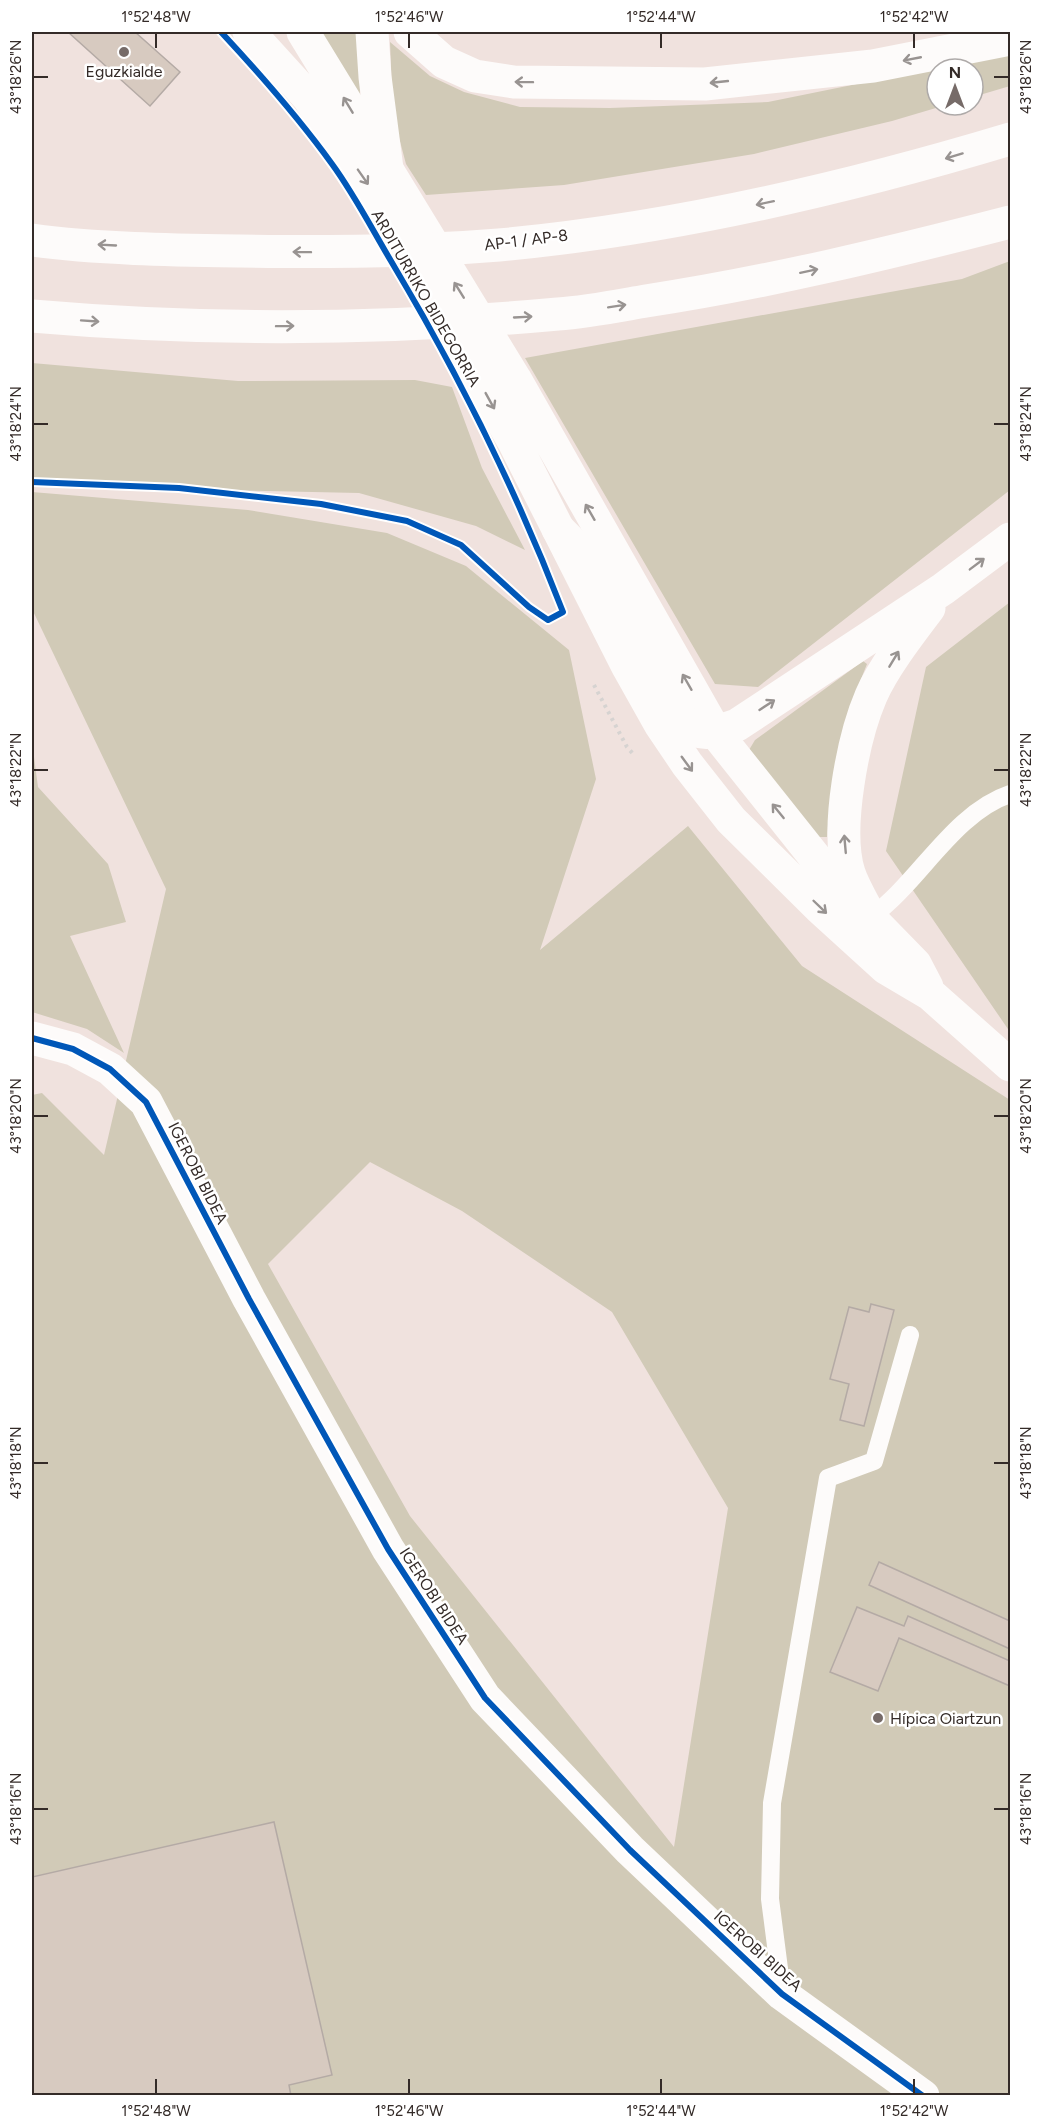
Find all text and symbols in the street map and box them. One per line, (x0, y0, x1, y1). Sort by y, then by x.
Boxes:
text: 1°52'48"W (121, 8, 191, 26)
text: 1°52'46"W (375, 8, 444, 26)
text: 1°52'44"W (626, 8, 696, 26)
text: 1°52'42"W (880, 8, 949, 26)
text: 43°18'26"N (7, 40, 25, 114)
text: 43°18'26"N (1017, 40, 1035, 114)
marker: Eguzkialde (117, 45, 131, 59)
one-way arrow (903, 54, 922, 65)
north arrow (925, 57, 985, 117)
place label: Eguzkialde (86, 62, 163, 81)
text: N (949, 63, 961, 82)
one-way arrow (514, 76, 534, 88)
one-way arrow (709, 77, 729, 88)
one-way arrow (342, 97, 354, 114)
one-way arrow (945, 151, 964, 162)
one-way arrow (357, 168, 369, 184)
one-way arrow (756, 197, 775, 209)
street label: ARDITURRIKO BIDEGORRIA (367, 206, 485, 390)
street label: AP-1 / AP-8 (483, 225, 569, 255)
one-way arrow (97, 240, 117, 251)
one-way arrow (292, 246, 312, 258)
one-way arrow (799, 265, 818, 276)
one-way arrow (453, 282, 465, 299)
one-way arrow (607, 300, 627, 311)
one-way arrow (513, 311, 533, 322)
one-way arrow (79, 316, 99, 327)
one-way arrow (274, 320, 294, 332)
text: 43°18'24"N (7, 386, 25, 462)
text: 43°18'24"N (1017, 386, 1035, 462)
one-way arrow (485, 392, 497, 409)
one-way arrow (584, 504, 596, 521)
one-way arrow (968, 558, 984, 571)
one-way arrow (888, 651, 900, 668)
one-way arrow (680, 674, 692, 691)
one-way arrow (758, 699, 775, 711)
text: 43°18'22"N (7, 733, 25, 807)
text: 43°18'22"N (1017, 733, 1035, 807)
one-way arrow (681, 756, 694, 772)
one-way arrow (771, 803, 784, 819)
one-way arrow (839, 835, 850, 855)
one-way arrow (812, 900, 827, 914)
text: 43°18'20"N (7, 1078, 25, 1154)
text: 43°18'20"N (1017, 1078, 1035, 1154)
street label: IGEROBI BIDEA (164, 1119, 232, 1227)
text: 43°18'18"N (7, 1426, 25, 1500)
text: 43°18'18"N (1017, 1426, 1035, 1500)
street label: IGEROBI BIDEA (396, 1544, 473, 1648)
place label: Hípica Oiartzun (890, 1709, 1001, 1728)
marker: Hípica Oiartzun (871, 1711, 885, 1725)
text: 43°18'16"N (7, 1773, 25, 1845)
text: 43°18'16"N (1017, 1773, 1035, 1845)
street label: IGEROBI BIDEA (710, 1907, 806, 1996)
text: 1°52'48"W (121, 2102, 191, 2120)
text: 1°52'46"W (375, 2102, 444, 2120)
text: 1°52'44"W (626, 2102, 696, 2120)
text: 1°52'42"W (880, 2102, 949, 2120)

